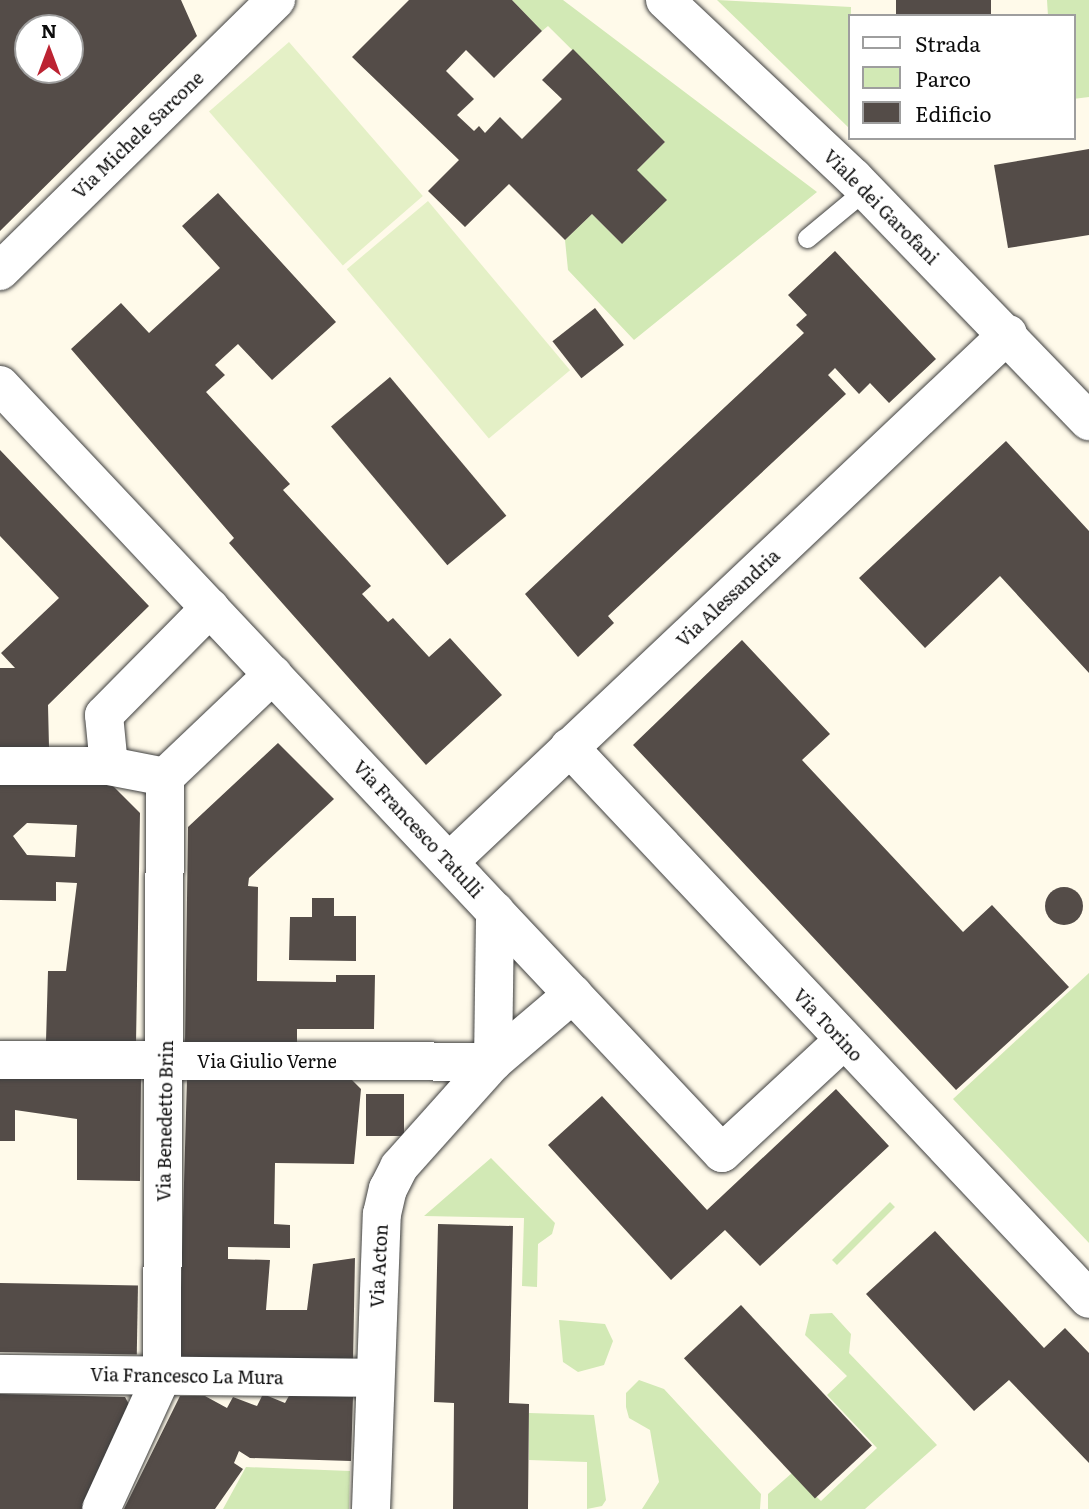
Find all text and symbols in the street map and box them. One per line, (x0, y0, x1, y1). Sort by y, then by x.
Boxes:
north arrow (14, 14, 84, 84)
legend (848, 14, 1075, 140)
text: N (41, 16, 57, 44)
text: Strada (915, 27, 981, 58)
text: Parco (915, 62, 971, 93)
street label: Via Michele Sarcone (68, 67, 208, 203)
text: Edificio (915, 97, 991, 128)
street label: Viale dei Garofani (819, 145, 943, 269)
street label: Via Alessandria (672, 545, 784, 651)
street label: Via Francesco Tatulli (349, 756, 487, 902)
street label: Via Torino (789, 984, 867, 1066)
street label: Via Benedetto Brin (153, 1040, 177, 1202)
street label: Via Giulio Verne (197, 1050, 337, 1072)
street label: Via Acton (366, 1224, 392, 1308)
street label: Via Francesco La Mura (90, 1364, 284, 1388)

